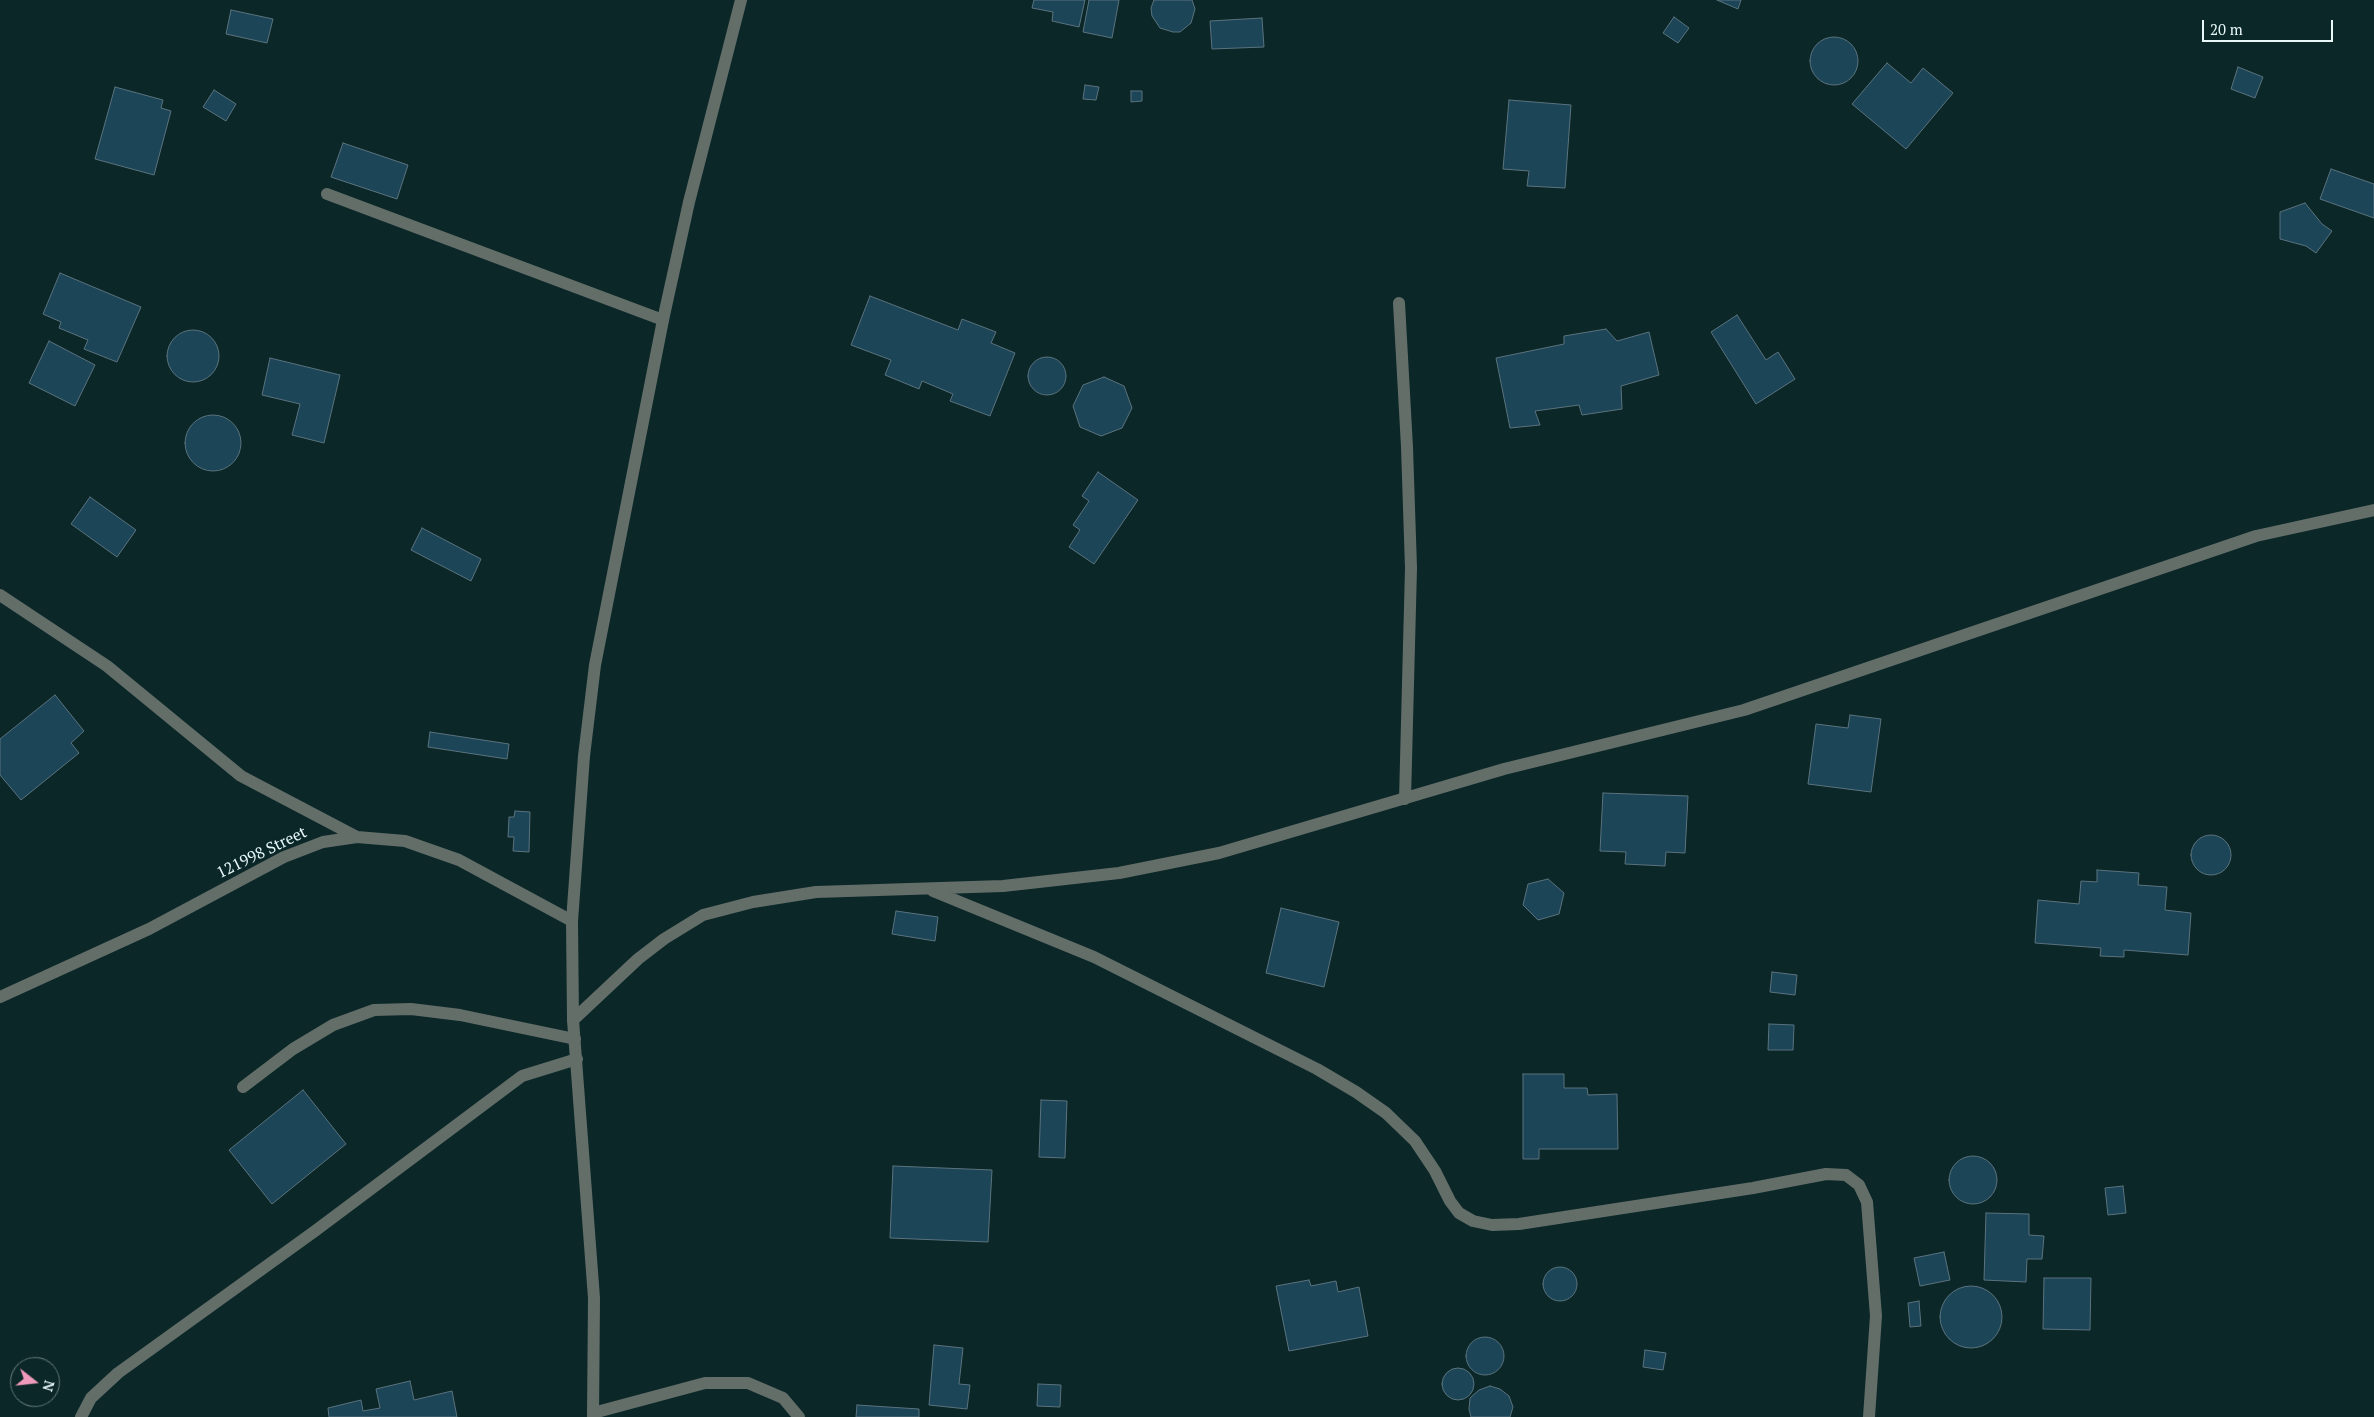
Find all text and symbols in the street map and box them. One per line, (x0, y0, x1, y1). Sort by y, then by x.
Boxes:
scale bar (2204, 10, 2335, 42)
text: 20 m (2210, 19, 2243, 39)
street label: 121998 Street (214, 823, 310, 883)
north arrow (10, 1357, 60, 1407)
text: N (38, 1378, 60, 1394)

